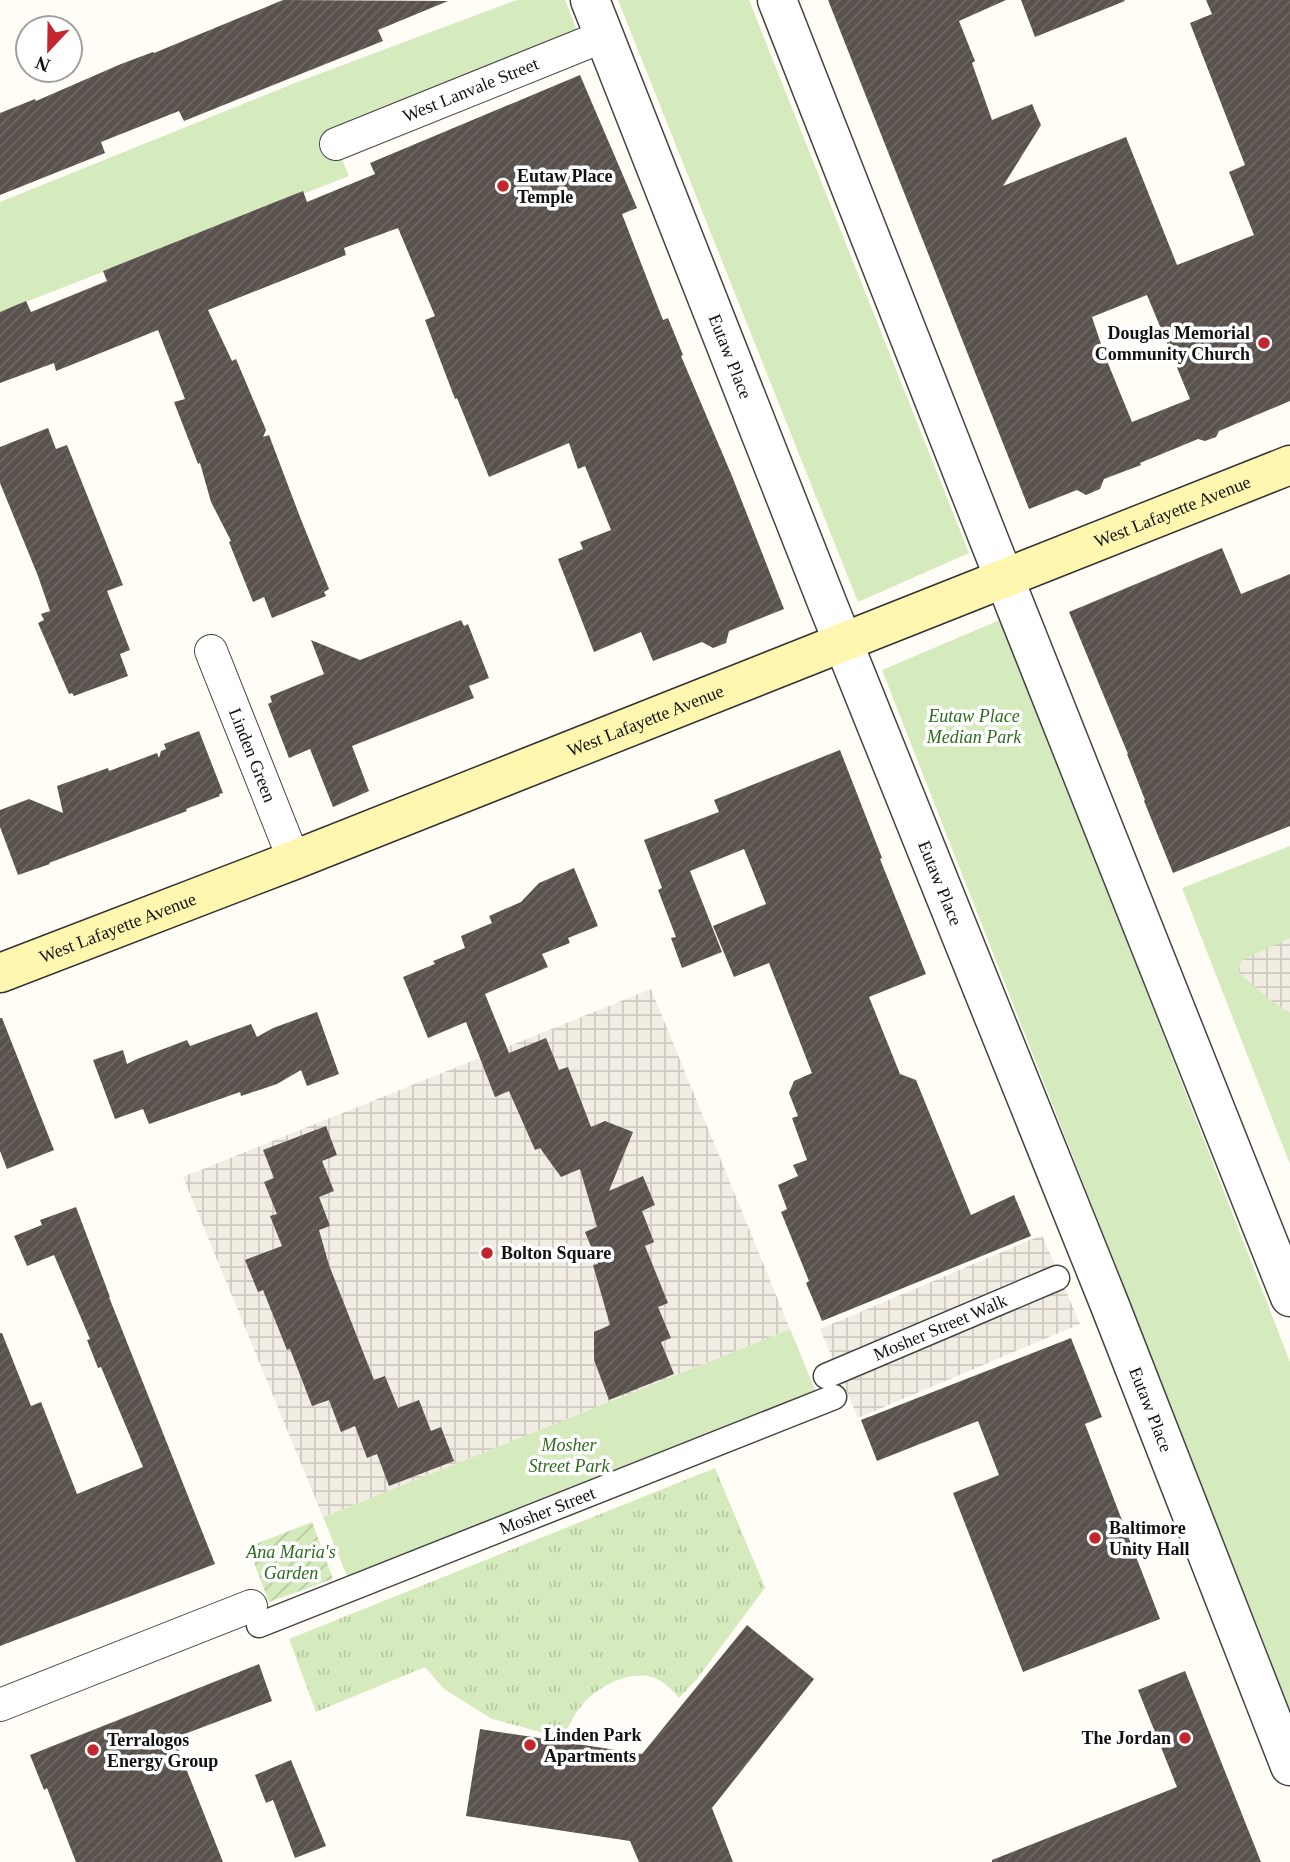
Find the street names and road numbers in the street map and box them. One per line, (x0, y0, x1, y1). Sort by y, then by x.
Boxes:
street label: West Lanvale Street (400, 53, 541, 126)
street label: Eutaw Place (705, 311, 756, 402)
street label: West Lafayette Avenue (1091, 472, 1253, 552)
street label: West Lafayette Avenue (564, 681, 726, 761)
street label: Linden Green (225, 705, 280, 805)
street label: Eutaw Place (914, 838, 966, 928)
street label: West Lafayette Avenue (36, 889, 199, 967)
street label: Mosher Street Walk (870, 1290, 1010, 1365)
street label: Eutaw Place (1125, 1364, 1176, 1455)
street label: Mosher Street (496, 1483, 598, 1539)

